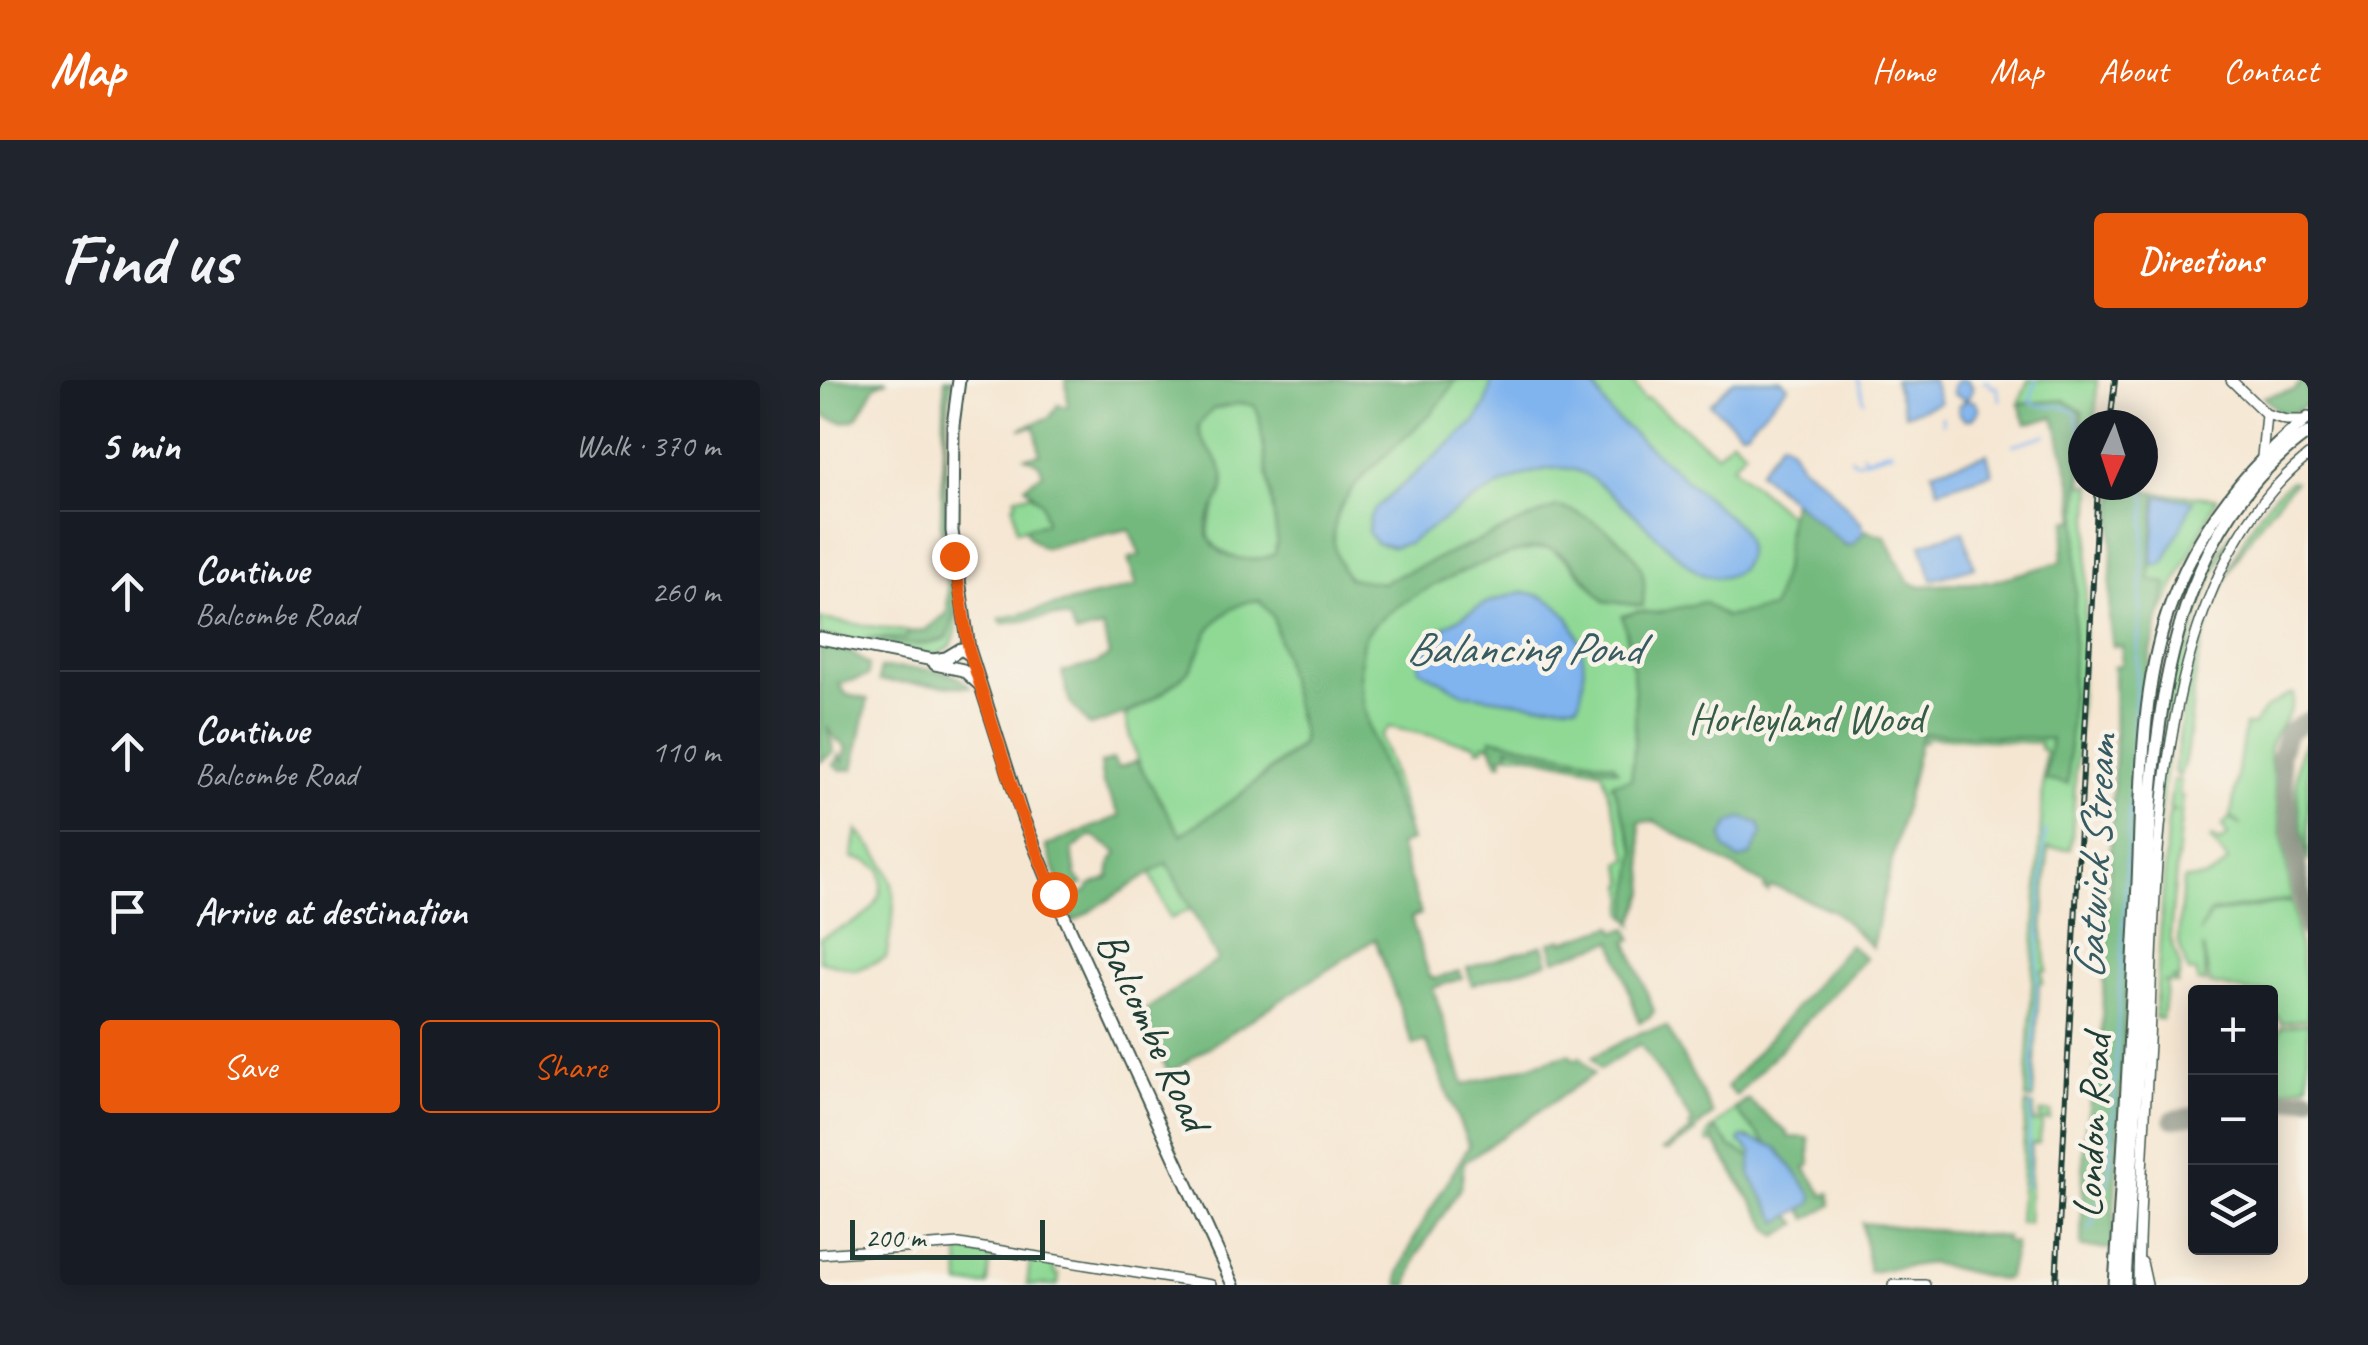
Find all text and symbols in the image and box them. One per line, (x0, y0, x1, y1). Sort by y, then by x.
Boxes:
text: Map (50, 40, 125, 100)
text: Home (1872, 48, 1935, 93)
text: Map (1990, 48, 2043, 93)
text: About (2098, 48, 2168, 93)
text: Contact (2223, 48, 2318, 93)
button: Directions (2094, 213, 2308, 308)
text: Find us (60, 216, 235, 304)
north arrow (2068, 410, 2158, 500)
text: 5 min (100, 419, 180, 472)
text: Walk · 370 m (576, 425, 720, 466)
route end (932, 534, 978, 580)
text: Continue (195, 547, 309, 594)
icon: ahead (100, 564, 155, 619)
text: 260 m (651, 571, 720, 612)
text: Balcombe Road (195, 594, 357, 635)
water label: Balancing Pond (1406, 620, 1654, 677)
park label: Horleyland Wood (1689, 692, 1930, 745)
text: Continue (195, 707, 309, 754)
icon: ahead (100, 724, 155, 779)
water label: Gatwick Stream (2060, 730, 2130, 981)
text: 110 m (651, 731, 720, 772)
text: Balcombe Road (195, 754, 357, 795)
route start (1032, 872, 1078, 918)
icon: arrive (100, 884, 155, 939)
text: Arrive at destination (195, 888, 467, 935)
street label: Balcombe Road (1084, 923, 1225, 1144)
map controls (2188, 985, 2278, 1255)
button: + (2188, 985, 2278, 1075)
button: Save (100, 1020, 400, 1113)
button: Share (420, 1020, 720, 1113)
street label: London Road (2061, 1026, 2124, 1219)
button: − (2188, 1075, 2278, 1165)
button: layers (2188, 1165, 2278, 1255)
scale bar (850, 1215, 1045, 1260)
text: 200 m (865, 1220, 925, 1255)

